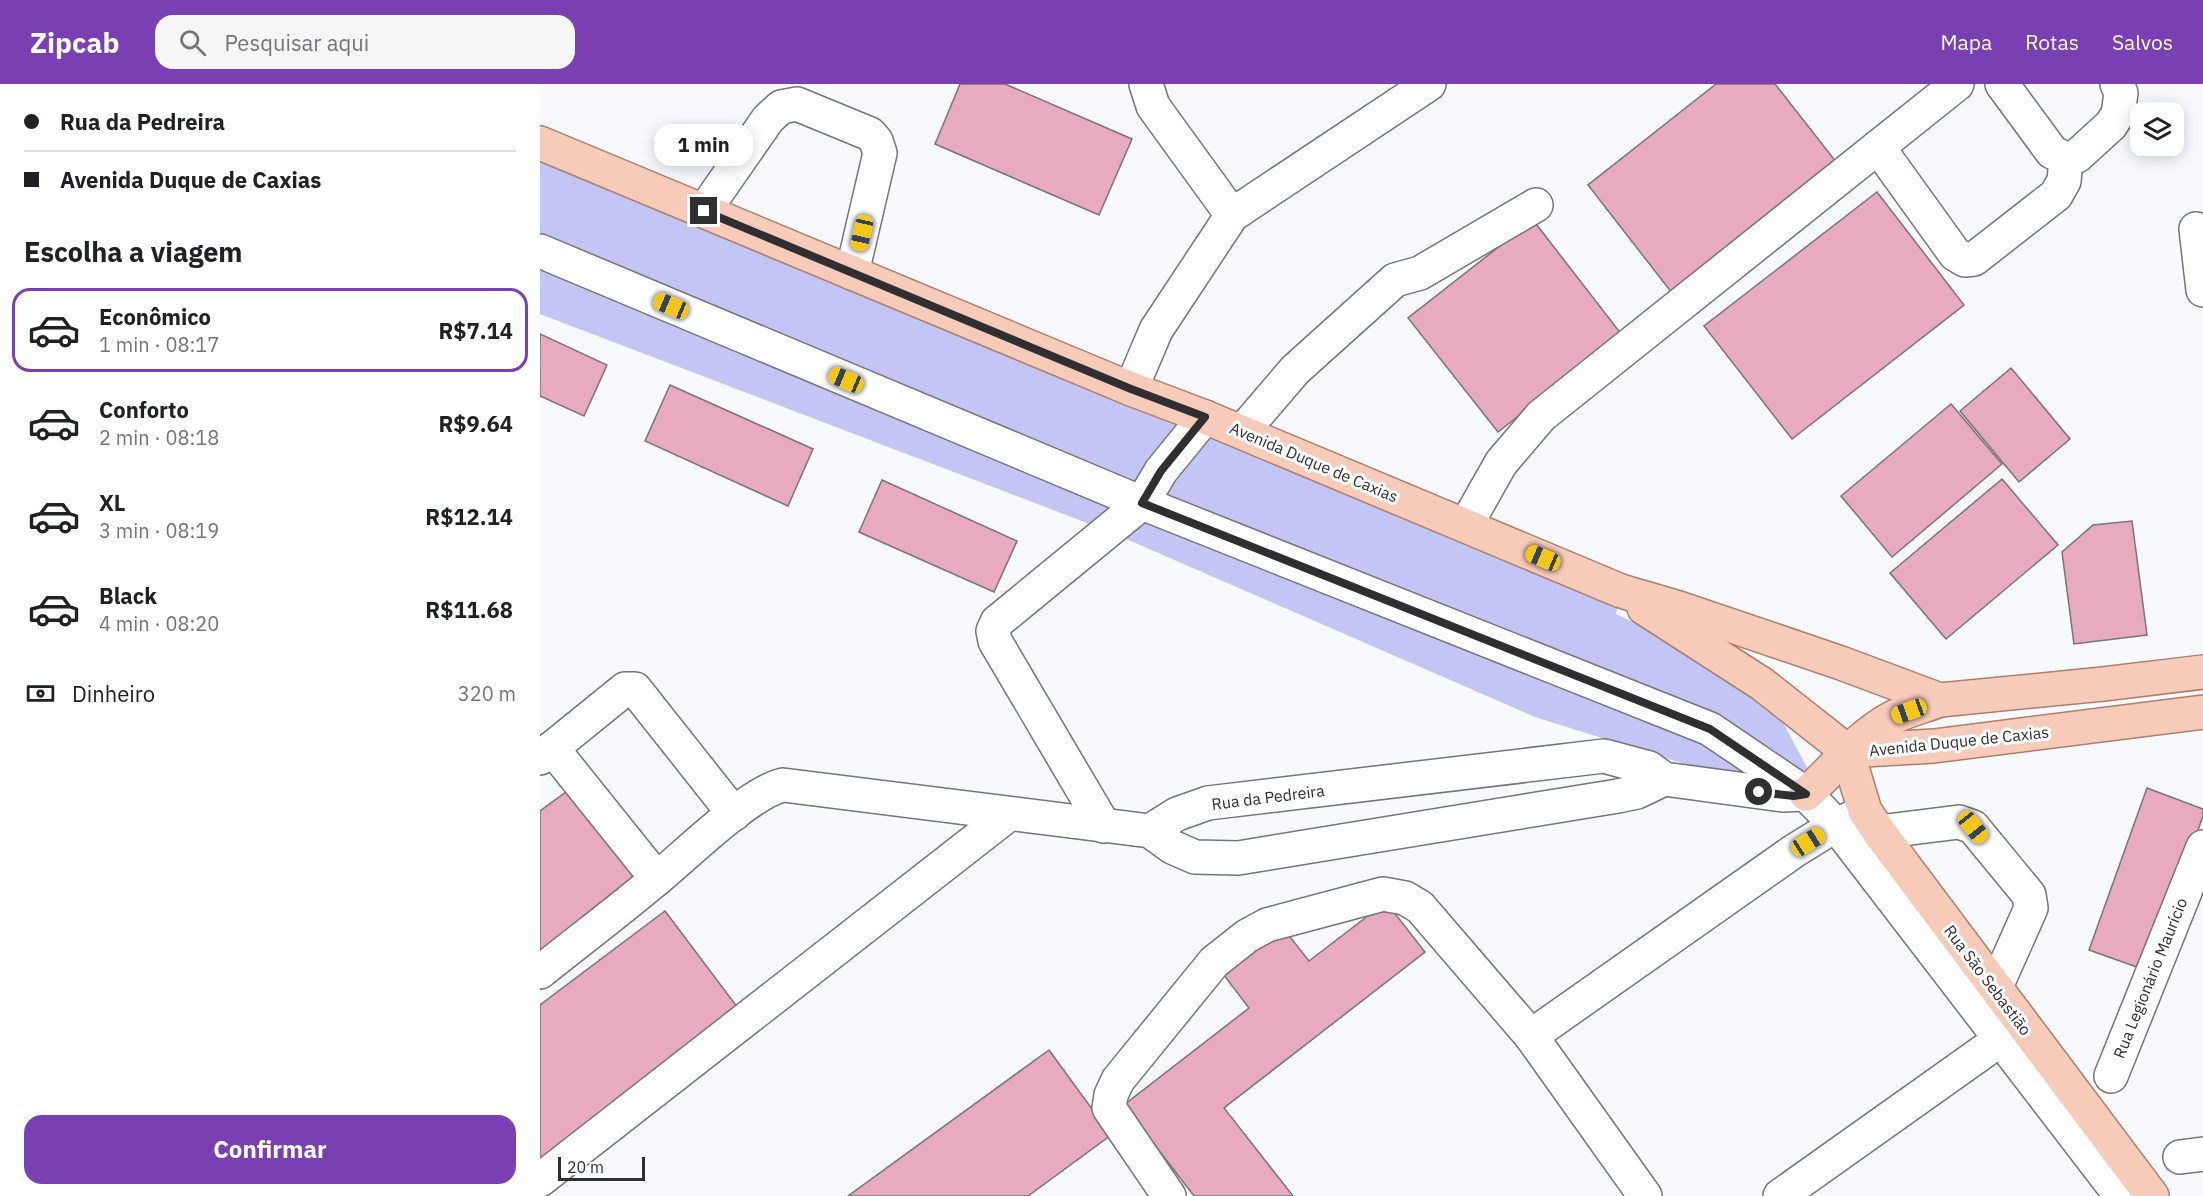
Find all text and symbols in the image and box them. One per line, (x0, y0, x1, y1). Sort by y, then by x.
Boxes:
search box (155, 15, 575, 69)
text: Zipcab (30, 24, 119, 61)
icon: search (176, 26, 209, 59)
text: Pesquisar aqui (224, 28, 369, 57)
text: Mapa (1941, 28, 1992, 56)
text: Rotas (2025, 28, 2079, 56)
text: Salvos (2112, 28, 2173, 56)
map controls (2130, 102, 2184, 156)
button: layers (2130, 102, 2184, 156)
text: Rua da Pedreira (60, 107, 225, 136)
callout: 1 min (654, 124, 753, 166)
text: 1 min (677, 131, 730, 158)
text: Avenida Duque de Caxias (60, 165, 321, 194)
route end (690, 197, 717, 224)
car (849, 213, 875, 253)
text: Escolha a viagem (24, 234, 242, 269)
car (651, 291, 691, 321)
text: Econômico (99, 302, 211, 331)
icon: car (27, 303, 81, 357)
text: R$7.14 (439, 316, 513, 345)
text: 1 min · 08:17 (99, 331, 219, 358)
car (826, 365, 866, 395)
text: Conforto (99, 395, 189, 424)
icon: car (27, 396, 81, 450)
text: R$9.64 (439, 409, 513, 438)
street label: Avenida Duque de Caxias (1227, 417, 1401, 507)
text: 2 min · 08:18 (99, 424, 219, 451)
text: XL (99, 488, 125, 517)
icon: car (27, 489, 81, 543)
text: R$12.14 (425, 502, 513, 531)
text: 3 min · 08:19 (99, 517, 219, 544)
car (1523, 543, 1563, 573)
text: Black (99, 581, 157, 610)
icon: car (27, 582, 81, 636)
text: R$11.68 (425, 595, 513, 624)
text: 4 min · 08:20 (99, 610, 219, 637)
icon: cash (24, 677, 57, 710)
text: Dinheiro (72, 679, 155, 708)
text: 320 m (458, 680, 516, 707)
car (1889, 696, 1929, 726)
street label: Avenida Duque de Caxias (1868, 722, 2050, 760)
route start (1745, 778, 1772, 805)
street label: Rua da Pedreira (1210, 780, 1326, 814)
car (1955, 807, 1991, 847)
car (1788, 825, 1828, 859)
street label: Rua Legionário Maurício (2109, 895, 2191, 1061)
street label: Rua São Sebastião (1940, 921, 2036, 1039)
button: Confirmar (24, 1115, 516, 1184)
scale bar (558, 1154, 645, 1182)
text: 20 m (567, 1157, 604, 1177)

